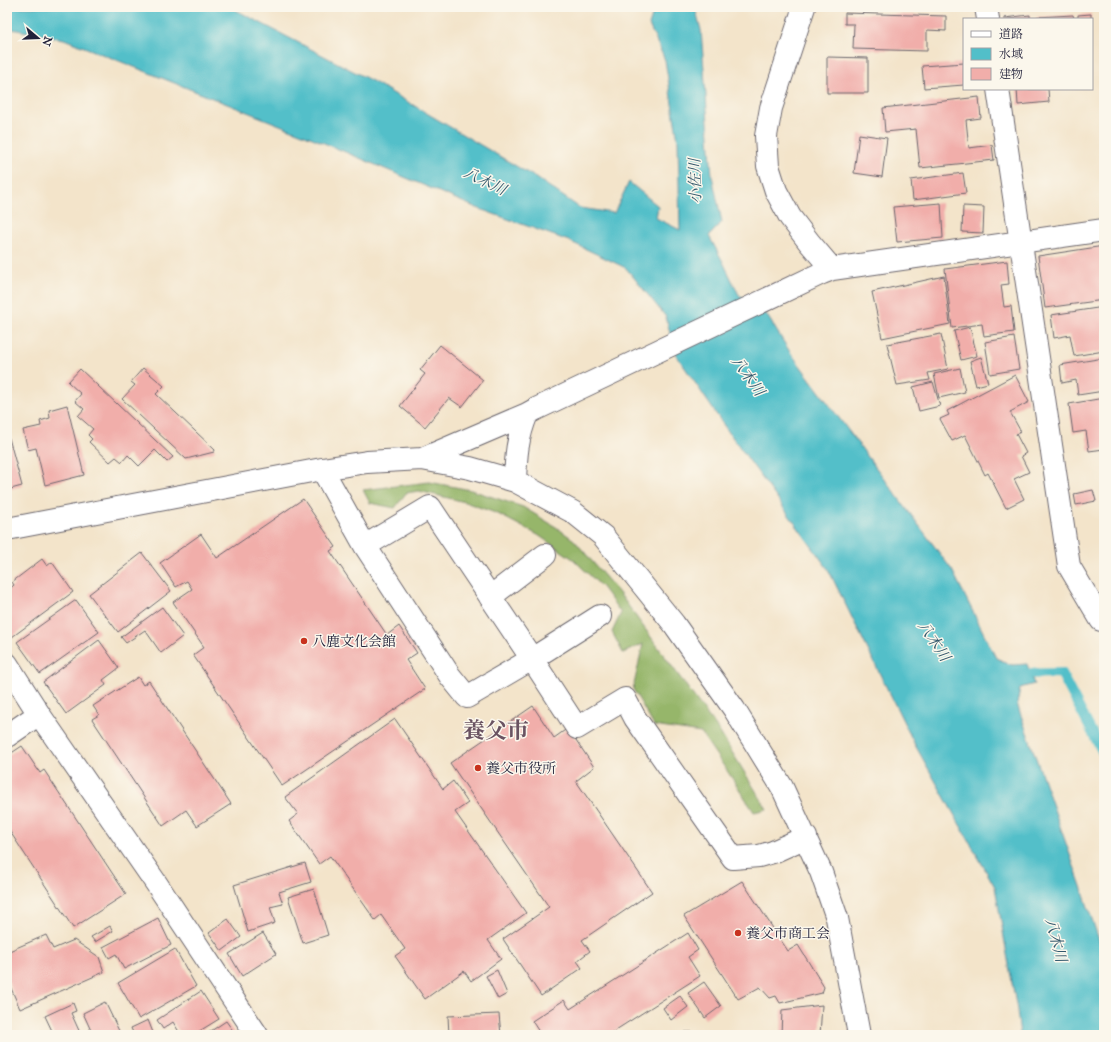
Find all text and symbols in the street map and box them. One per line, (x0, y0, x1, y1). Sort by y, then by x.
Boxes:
north arrow (18, 18, 58, 58)
legend (963, 18, 1093, 90)
text: 道路 (999, 27, 1023, 41)
text: N (39, 35, 55, 48)
text: 水域 (999, 47, 1023, 61)
text: 建物 (999, 67, 1023, 81)
water label: 小佐川 (686, 156, 704, 204)
water label: 八木川 (461, 163, 511, 200)
water label: 八木川 (727, 353, 770, 401)
water label: 八木川 (914, 617, 955, 666)
place label: 八鹿文化会館 (312, 633, 396, 650)
marker: 八鹿文化会館 (299, 636, 309, 646)
district label: 養父市 (463, 717, 529, 744)
place label: 養父市役所 (486, 760, 556, 777)
marker: 養父市役所 (473, 763, 483, 773)
water label: 八木川 (1041, 916, 1071, 966)
place label: 養父市商工会 (746, 925, 830, 942)
marker: 養父市商工会 (733, 928, 743, 938)

